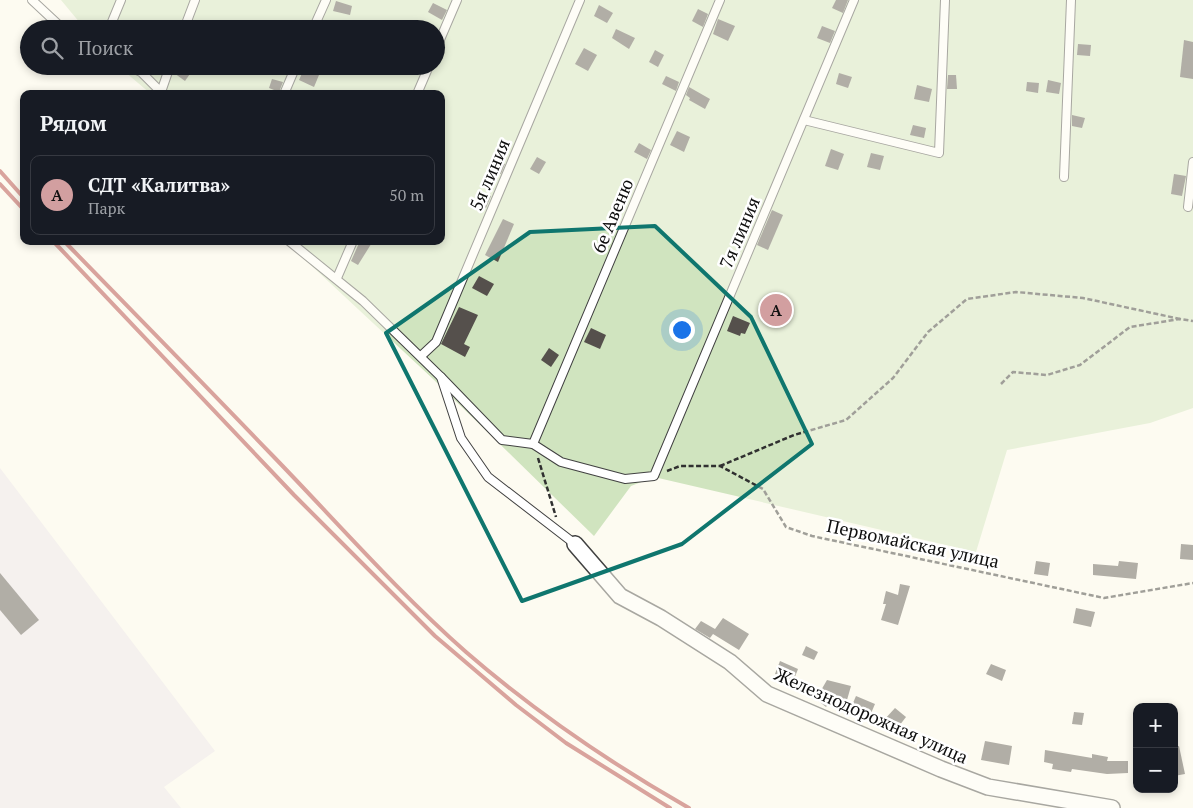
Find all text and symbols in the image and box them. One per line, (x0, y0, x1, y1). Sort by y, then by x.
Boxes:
search box (20, 20, 445, 75)
icon: search (38, 34, 66, 62)
text: Поиск (78, 35, 133, 60)
text: Рядом (40, 109, 107, 137)
street label: 5я линия (463, 135, 515, 214)
text: СДТ «Калитва» (88, 172, 230, 197)
street label: 6е Авеню (586, 175, 639, 257)
text: A (51, 184, 63, 206)
text: 50 m (389, 184, 424, 206)
street label: 7я линия (713, 193, 765, 272)
text: Парк (88, 197, 125, 219)
pin: A (760, 291, 792, 329)
your location (669, 317, 695, 343)
street label: Первомайская улица (825, 513, 1002, 573)
street label: Железнодорожная улица (771, 661, 972, 769)
map controls (1133, 703, 1178, 793)
button: + (1133, 703, 1178, 748)
button: − (1133, 748, 1178, 793)

